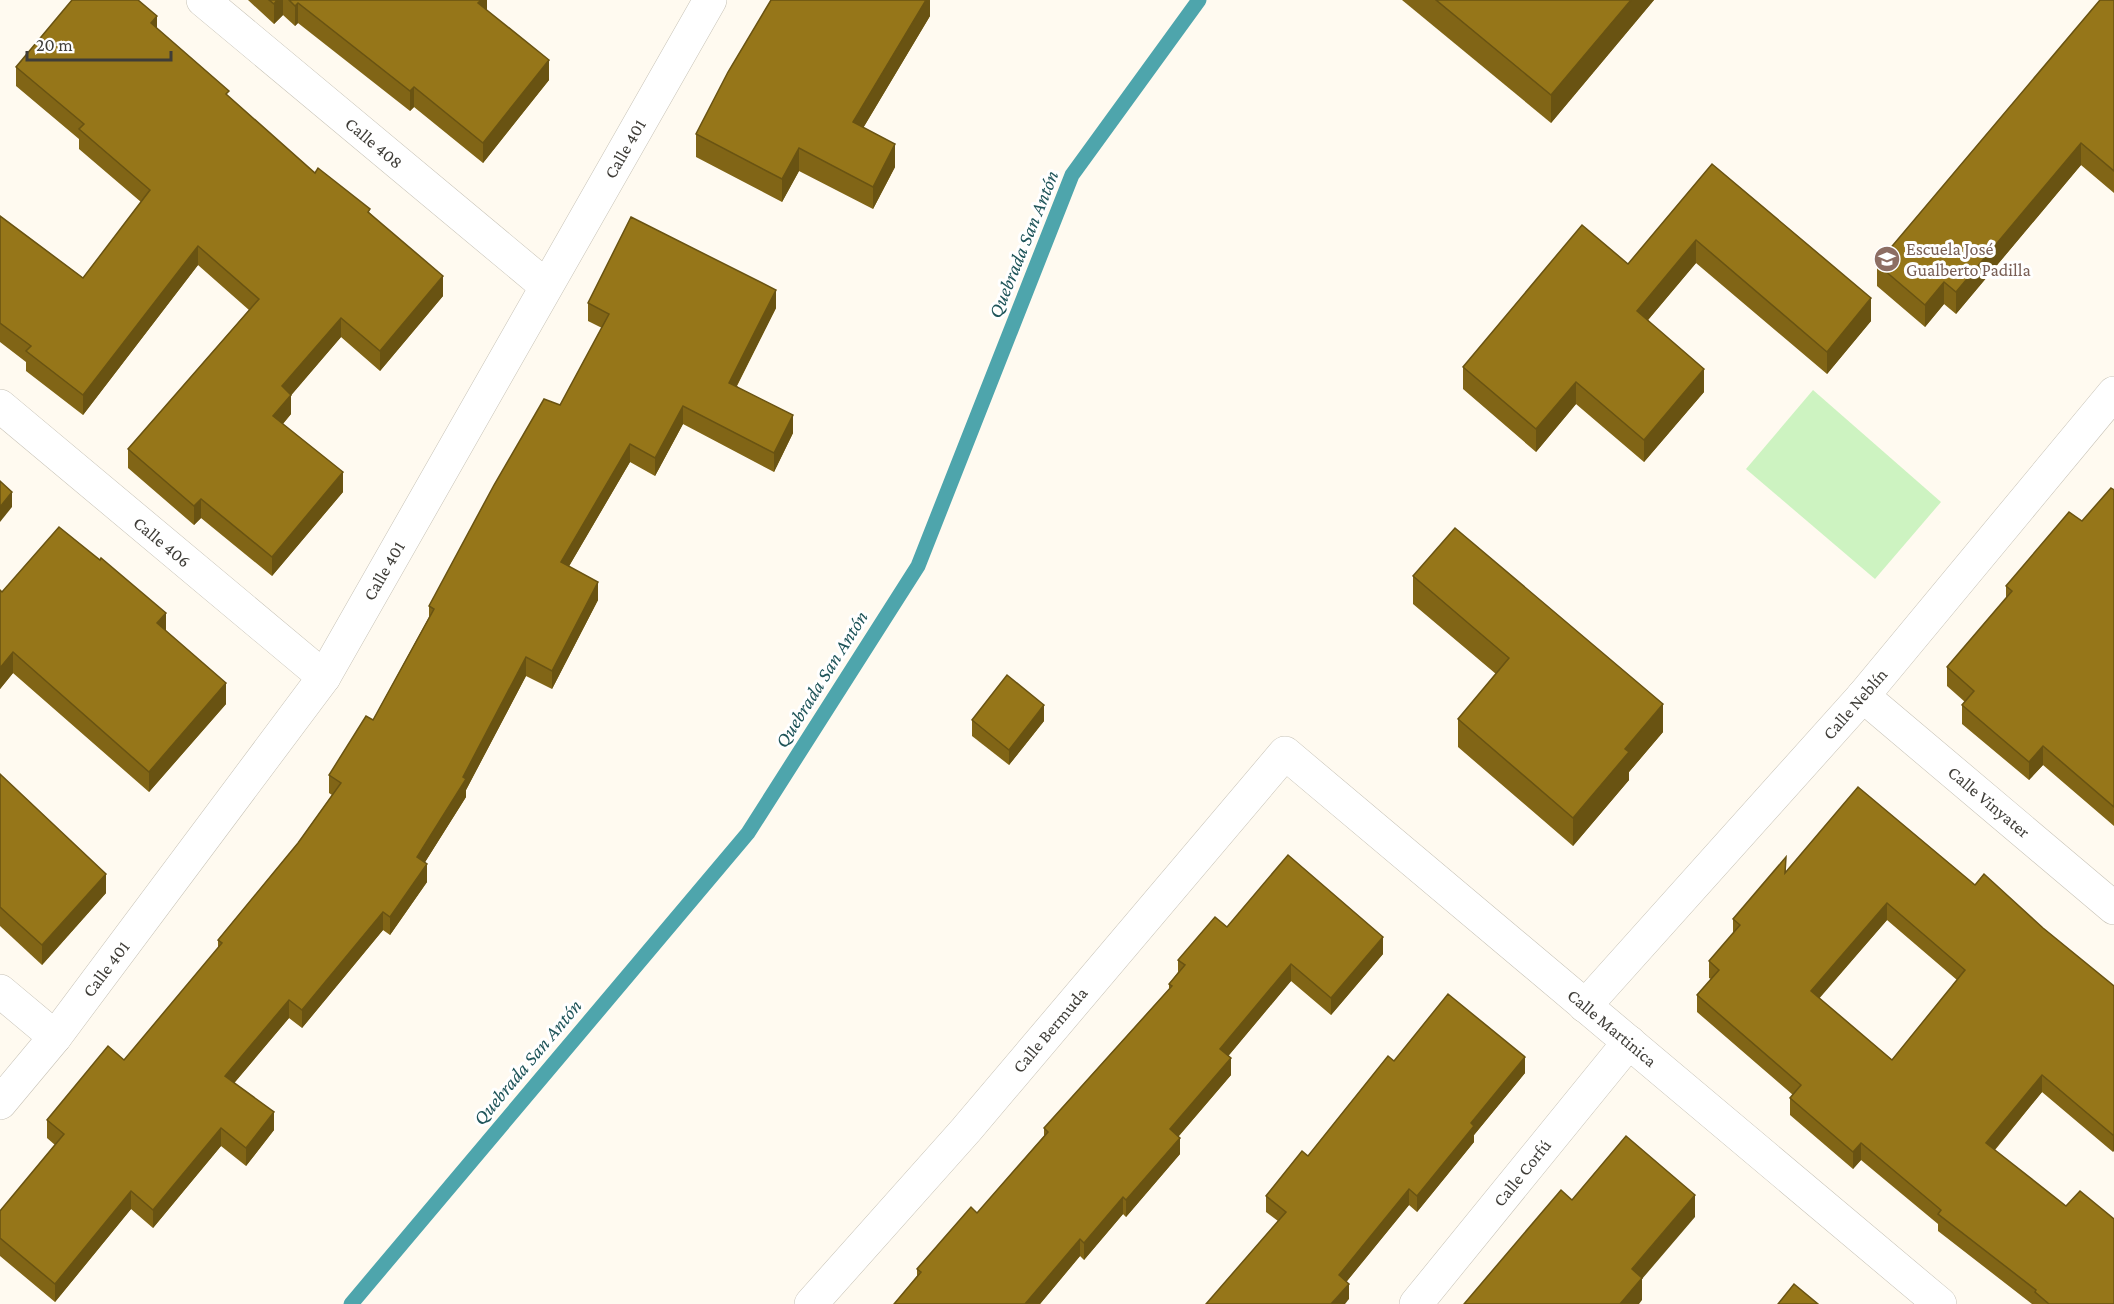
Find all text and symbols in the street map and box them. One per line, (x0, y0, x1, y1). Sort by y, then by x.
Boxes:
scale bar (27, 24, 171, 62)
text: 20 m (36, 35, 73, 55)
street label: Calle 408 (341, 113, 407, 173)
street label: Calle 401 (600, 116, 650, 182)
water label: Quebrada San Antón (983, 167, 1063, 321)
place label: Escuela José Gualberto Padilla (1906, 239, 2031, 280)
school or university icon: Escuela José Gualberto Padilla (1872, 244, 1902, 274)
street label: Calle 406 (129, 512, 195, 572)
street label: Calle 401 (359, 538, 409, 604)
water label: Quebrada San Antón (770, 607, 872, 751)
street label: Calle Neblín (1819, 664, 1891, 744)
street label: Calle Vinyater (1944, 762, 2034, 842)
street label: Calle 401 (78, 937, 134, 1001)
street label: Calle Bermuda (1008, 983, 1092, 1077)
street label: Calle Martinica (1563, 985, 1661, 1071)
water label: Quebrada San Antón (468, 995, 586, 1129)
street label: Calle Corfú (1489, 1135, 1555, 1211)

